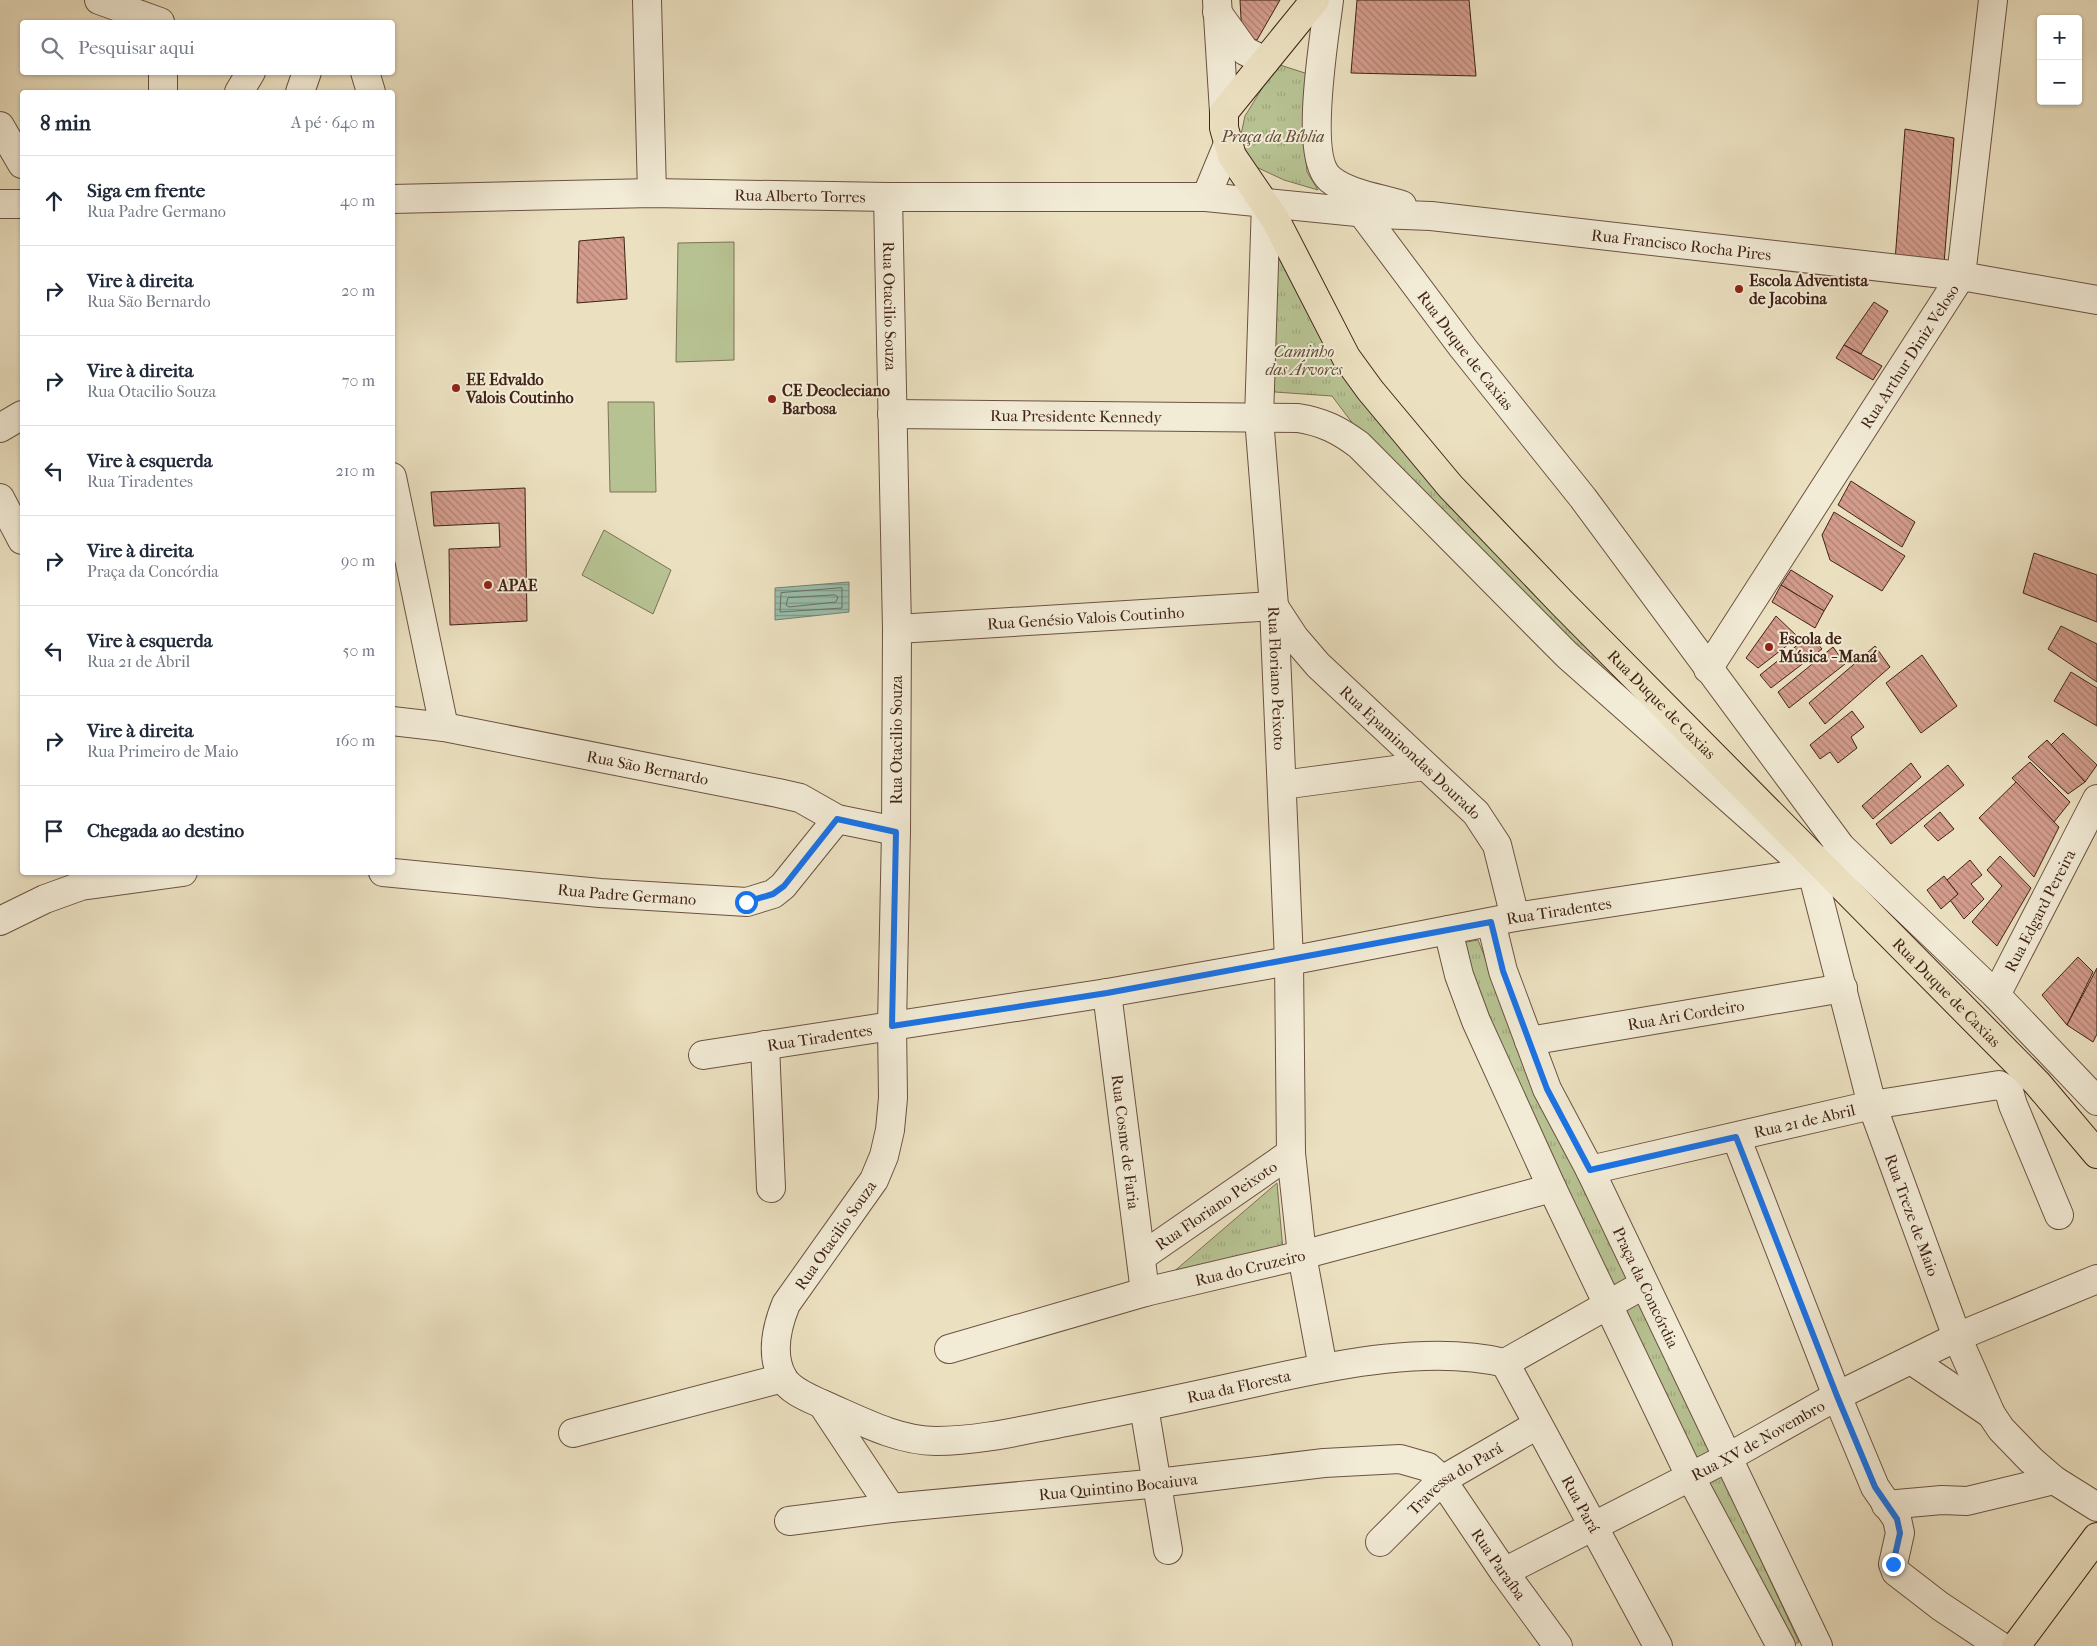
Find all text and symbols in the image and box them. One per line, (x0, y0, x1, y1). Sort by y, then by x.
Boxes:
map controls (2037, 15, 2082, 105)
button: + (2037, 15, 2082, 60)
search box (20, 20, 395, 75)
icon: search (38, 34, 66, 62)
text: Pesquisar aqui (78, 37, 195, 59)
button: − (2037, 60, 2082, 105)
text: 8 min (40, 111, 91, 135)
text: A pé · 640 m (291, 113, 375, 132)
park label: Praça da Bíblia (1221, 127, 1324, 146)
text: Siga em frente (87, 180, 205, 202)
street label: Rua Alberto Torres (734, 185, 866, 207)
icon: ahead (40, 187, 68, 215)
text: 40 m (340, 191, 375, 210)
text: Rua Padre Germano (87, 202, 226, 221)
street label: Rua Francisco Rocha Pires (1590, 225, 1772, 264)
street label: Rua Otacilio Souza (879, 241, 901, 371)
text: Vire à direita (87, 270, 194, 292)
place label: Escola Adventista de Jacobina (1749, 271, 1869, 309)
icon: right (40, 277, 68, 305)
text: 20 m (341, 281, 375, 300)
street label: Rua Arthur Diniz Veloso (1856, 281, 1963, 432)
marker: Escola Adventista de Jacobina (1733, 283, 1745, 295)
street label: Rua Duque de Caxias (1413, 287, 1518, 414)
text: Rua São Bernardo (87, 292, 211, 311)
park label: Caminho das Árvores (1266, 342, 1344, 379)
text: Vire à direita (87, 360, 194, 382)
icon: right (40, 367, 68, 395)
place label: EE Edvaldo Valois Coutinho (465, 370, 574, 407)
text: 70 m (342, 371, 375, 390)
place label: CE Deocleciano Barbosa (782, 381, 890, 418)
text: Rua Otacilio Souza (87, 382, 216, 401)
marker: EE Edvaldo Valois Coutinho (450, 382, 462, 394)
marker: CE Deocleciano Barbosa (766, 393, 778, 405)
street label: Rua Presidente Kennedy (990, 406, 1162, 427)
text: Vire à esquerda (87, 450, 213, 472)
icon: left (40, 457, 68, 485)
text: 210 m (336, 461, 375, 480)
text: Rua Tiradentes (87, 472, 193, 491)
text: Vire à direita (87, 540, 194, 562)
icon: right (40, 547, 68, 575)
text: 90 m (341, 551, 375, 570)
text: Praça da Concórdia (87, 562, 219, 581)
place label: APAE (497, 576, 538, 595)
marker: APAE (482, 579, 494, 591)
street label: Rua Genésio Valois Coutinho (987, 602, 1185, 633)
street label: Rua Floriano Peixoto (1264, 606, 1289, 751)
place label: Escola de Música - Maná (1778, 629, 1878, 666)
text: Vire à esquerda (87, 630, 213, 652)
icon: left (40, 637, 68, 665)
text: 50 m (343, 641, 375, 660)
marker: Escola de Música - Maná (1763, 641, 1775, 653)
street label: Rua Duque de Caxias (1604, 646, 1720, 763)
text: Rua 21 de Abril (87, 652, 190, 671)
street label: Rua Otacilio Souza (887, 675, 906, 805)
street label: Rua Epaminondas Dourado (1336, 682, 1486, 822)
text: Vire à direita (87, 720, 194, 742)
icon: right (40, 727, 68, 755)
text: 160 m (335, 731, 375, 750)
text: Rua Primeiro de Maio (87, 742, 238, 761)
street label: Rua São Bernardo (585, 746, 710, 789)
icon: arrive (40, 817, 68, 845)
text: Chegada ao destino (87, 820, 244, 842)
street label: Rua Edgard Pereira (2001, 846, 2080, 975)
street label: Rua Padre Germano (557, 880, 697, 909)
route start (735, 891, 758, 914)
street label: Rua Tiradentes (1505, 894, 1613, 928)
street label: Rua Duque de Caxias (1889, 934, 2005, 1051)
street label: Rua Ari Cordeiro (1626, 996, 1746, 1034)
street label: Rua Tiradentes (766, 1020, 874, 1055)
street label: Rua Cosme de Faria (1107, 1073, 1143, 1211)
street label: Rua 21 de Abril (1752, 1100, 1858, 1142)
street label: Rua Treze de Maio (1881, 1151, 1943, 1279)
street label: Rua Floriano Peixoto (1152, 1157, 1281, 1254)
street label: Rua Otacilio Souza (791, 1176, 881, 1294)
street label: Praça da Concórdia (1609, 1224, 1683, 1351)
street label: Rua do Cruzeiro (1193, 1246, 1307, 1290)
street label: Rua da Floresta (1185, 1366, 1293, 1407)
street label: Rua XV de Novembro (1688, 1396, 1828, 1485)
street label: Travessa do Pará (1404, 1438, 1506, 1519)
street label: Rua Quintino Bocaiuva (1038, 1469, 1199, 1504)
street label: Rua Pará (1557, 1472, 1604, 1536)
street label: Rua Paraíba (1467, 1525, 1530, 1604)
route end (1882, 1553, 1905, 1576)

